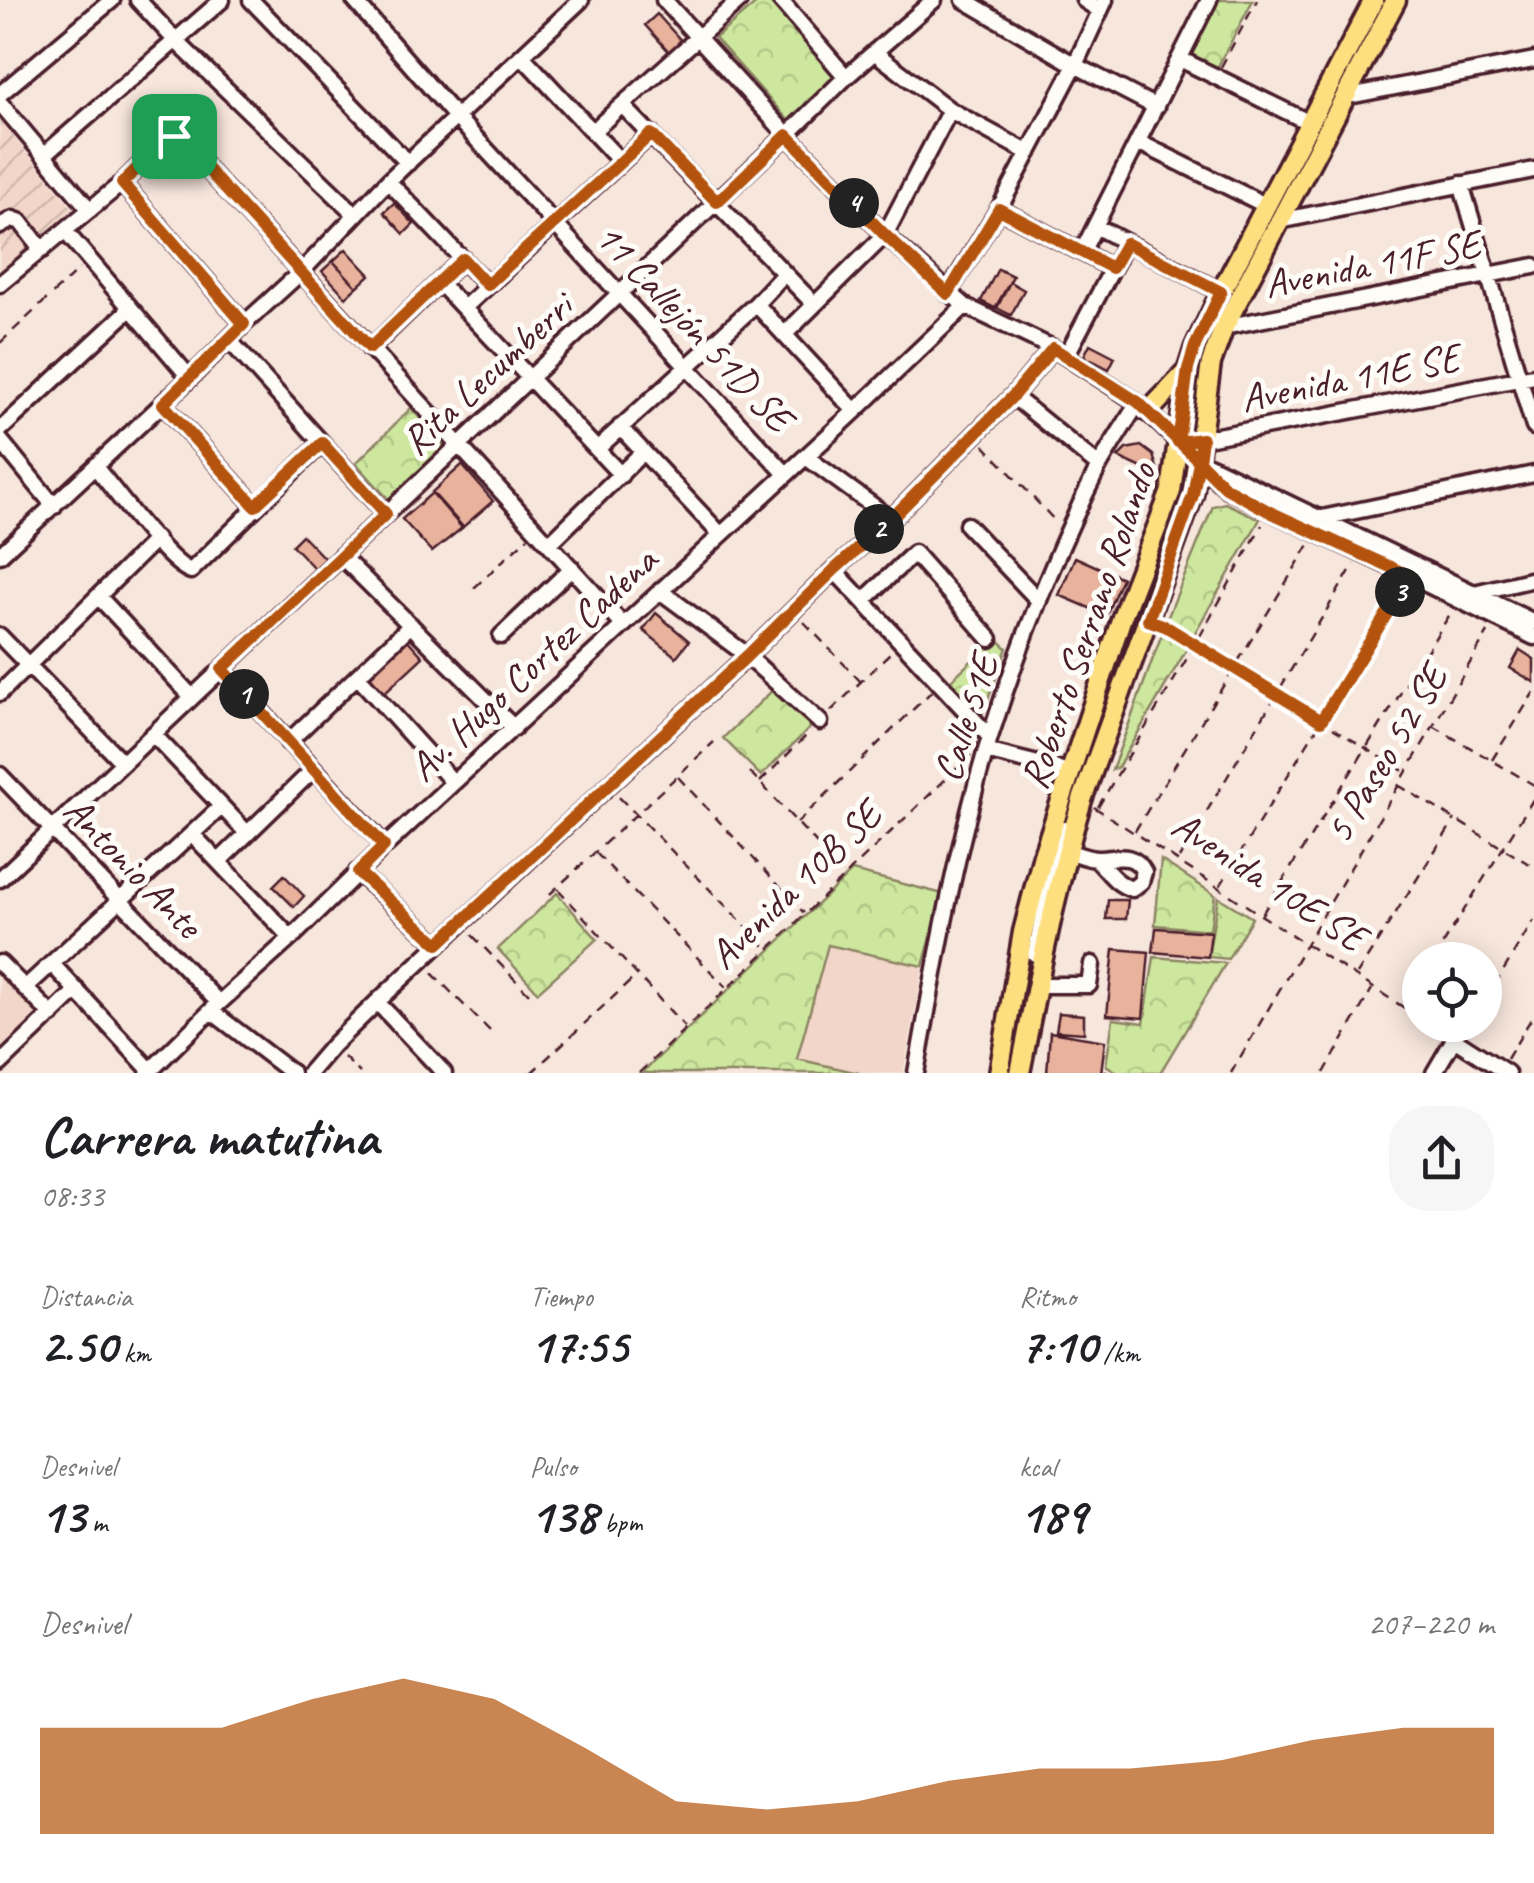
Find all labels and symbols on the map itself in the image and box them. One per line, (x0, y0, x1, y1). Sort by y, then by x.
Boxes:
pin (132, 94, 217, 179)
pin: 4 (829, 178, 879, 228)
street label: 11 Callejón 51D SE (584, 212, 807, 446)
street label: Avenida 11F SE (1260, 218, 1488, 309)
street label: Rita Lecumberri (391, 279, 586, 466)
street label: Avenida 11E SE (1237, 331, 1468, 424)
street label: Roberto Serrano Rolando (1009, 455, 1168, 795)
pin: 2 (854, 504, 904, 554)
street label: Av. Hugo Cortez Cadena (398, 534, 669, 792)
pin: 3 (1375, 567, 1425, 617)
street label: Calle 51E (922, 644, 1011, 787)
street label: 5 Paseo 52 SE (1313, 652, 1461, 852)
pin: 1 (219, 669, 269, 719)
street label: Antonio Ante (53, 786, 215, 951)
street label: Avenida 10B SE (698, 787, 895, 980)
street label: Avenida 10E SE (1163, 800, 1380, 965)

